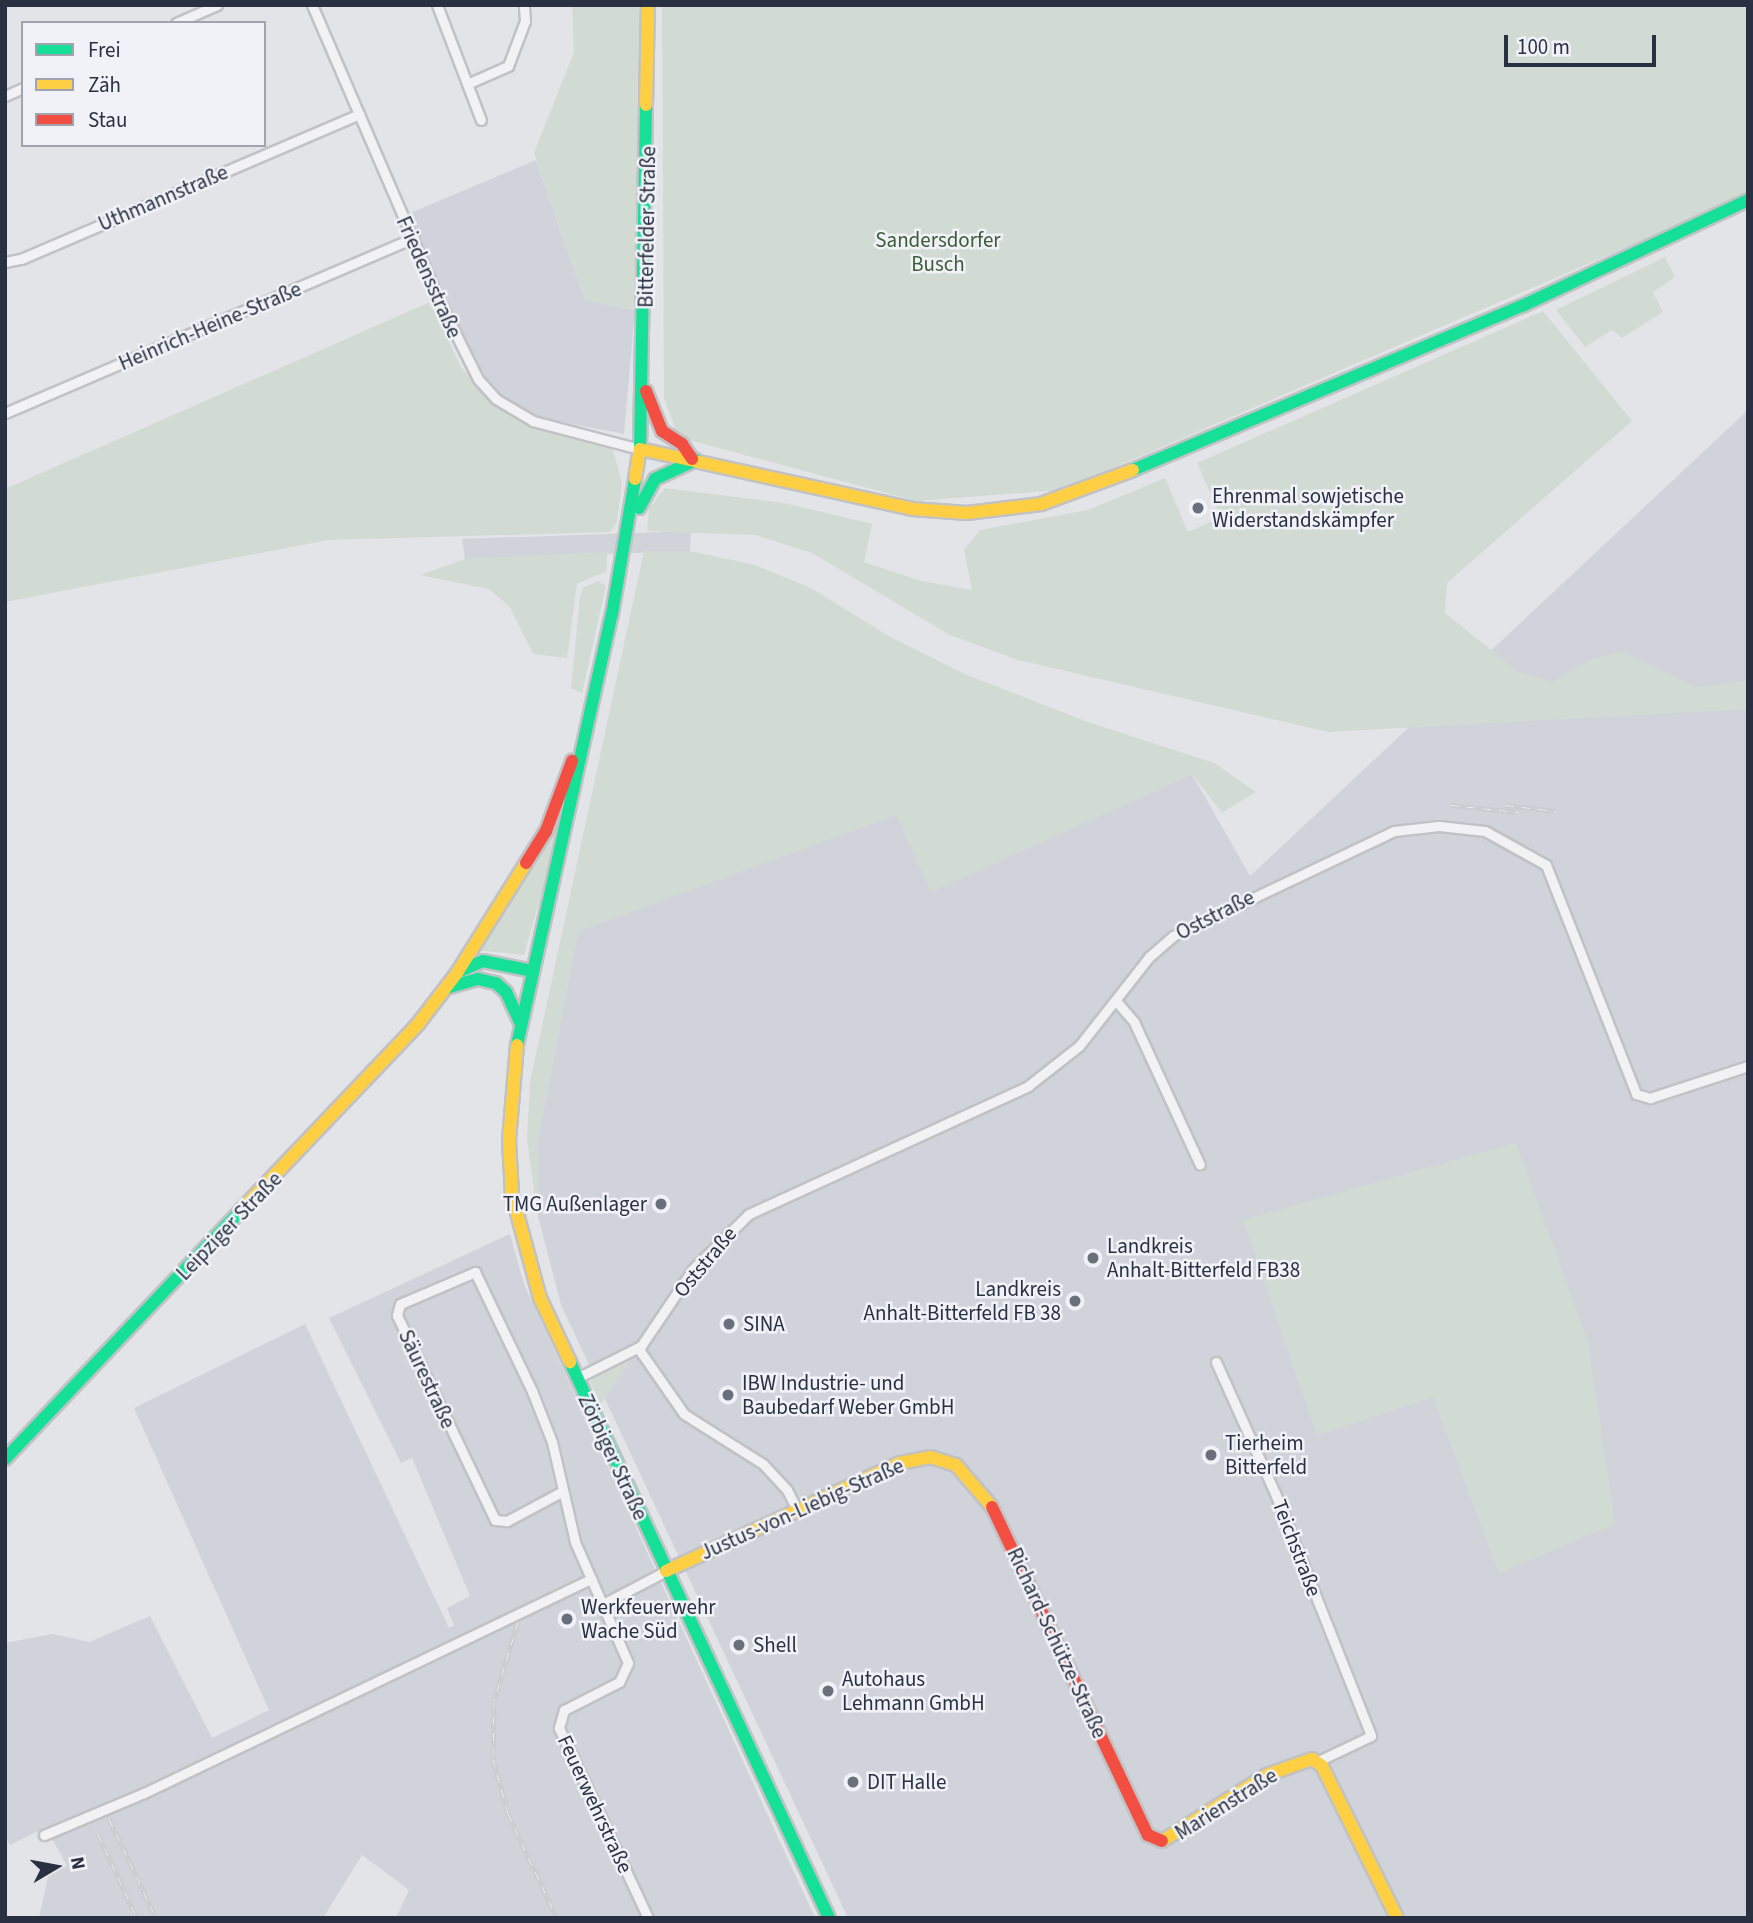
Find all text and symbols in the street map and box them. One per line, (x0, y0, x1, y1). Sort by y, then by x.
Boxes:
legend (21, 21, 266, 147)
scale bar (1508, 21, 1660, 65)
text: 100 m (1517, 32, 1570, 62)
text: Frei (88, 35, 121, 65)
text: Zäh (88, 70, 121, 100)
text: Stau (88, 105, 127, 135)
street label: Bitterfelder Straße (633, 146, 661, 308)
street label: Uthmannstraße (94, 159, 232, 237)
street label: Friedensstraße (391, 212, 467, 342)
park label: Sandersdorfer Busch (875, 227, 1001, 277)
street label: Heinrich-Heine-Straße (115, 276, 305, 376)
place label: Ehrenmal sowjetische Widerstandskämpfer (1212, 483, 1404, 533)
marker: Ehrenmal sowjetische Widerstandskämpfer (1190, 500, 1206, 516)
street label: Oststraße (1172, 885, 1258, 945)
street label: Leipziger Straße (171, 1167, 287, 1285)
place label: TMG Außenlager (503, 1191, 647, 1217)
marker: TMG Außenlager (653, 1196, 669, 1212)
street label: Oststraße (668, 1222, 742, 1302)
place label: Landkreis Anhalt-Bitterfeld FB38 (1107, 1233, 1300, 1283)
marker: Landkreis Anhalt-Bitterfeld FB38 (1085, 1250, 1101, 1266)
place label: Landkreis Anhalt-Bitterfeld FB 38 (864, 1276, 1061, 1326)
marker: Landkreis Anhalt-Bitterfeld FB 38 (1067, 1293, 1083, 1309)
place label: SINA (743, 1311, 785, 1337)
marker: SINA (721, 1316, 737, 1332)
street label: Säurestraße (393, 1326, 461, 1432)
place label: IBW Industrie- und Baubedarf Weber GmbH (742, 1370, 954, 1420)
marker: IBW Industrie- und Baubedarf Weber GmbH (720, 1387, 736, 1403)
street label: Zörbiger Straße (573, 1390, 653, 1524)
place label: Tierheim Bitterfeld (1225, 1430, 1307, 1480)
marker: Tierheim Bitterfeld (1203, 1447, 1219, 1463)
street label: Justus-von-Liebig-Straße (696, 1453, 908, 1565)
street label: Teichstraße (1267, 1496, 1327, 1600)
street label: Richard-Schütze-Straße (1002, 1544, 1112, 1742)
place label: Werkfeuerwehr Wache Süd (581, 1594, 716, 1644)
marker: Werkfeuerwehr Wache Süd (559, 1611, 575, 1627)
place label: Shell (753, 1632, 797, 1658)
marker: Shell (731, 1637, 747, 1653)
place label: Autohaus Lehmann GmbH (842, 1666, 985, 1716)
marker: Autohaus Lehmann GmbH (820, 1683, 836, 1699)
street label: Feuerwehrstraße (552, 1731, 638, 1877)
street label: Marienstraße (1170, 1763, 1282, 1845)
place label: DIT Halle (867, 1769, 946, 1795)
marker: DIT Halle (845, 1774, 861, 1790)
north arrow (21, 1832, 91, 1902)
text: N (63, 1855, 92, 1872)

